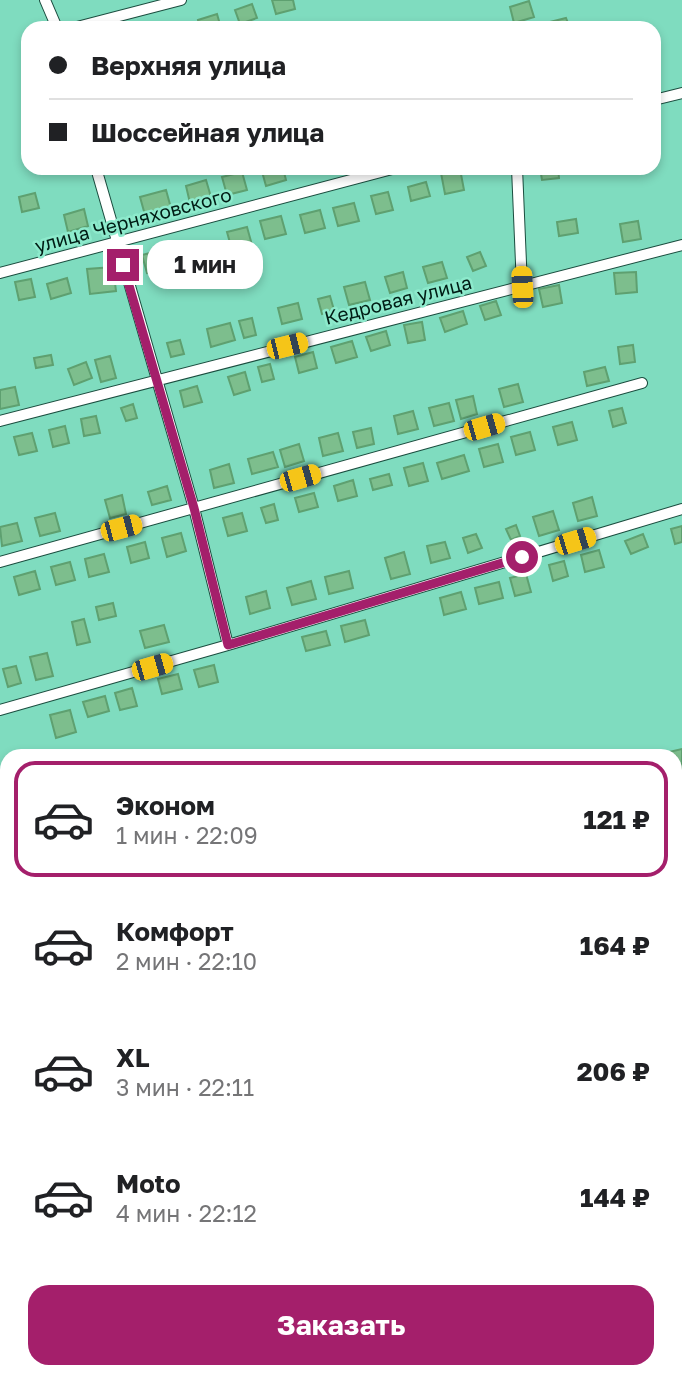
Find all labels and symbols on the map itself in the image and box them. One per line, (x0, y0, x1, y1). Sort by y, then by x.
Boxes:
street label: улица Черняховского (32, 182, 234, 257)
callout: 1 мин (148, 240, 263, 290)
route end (107, 249, 139, 281)
car (511, 265, 534, 309)
street label: Кедровая улица (322, 270, 474, 329)
car (265, 331, 310, 361)
car (461, 411, 508, 443)
car (277, 462, 324, 494)
car (98, 512, 145, 544)
car (552, 525, 599, 557)
route start (506, 541, 538, 573)
car (129, 651, 176, 683)

